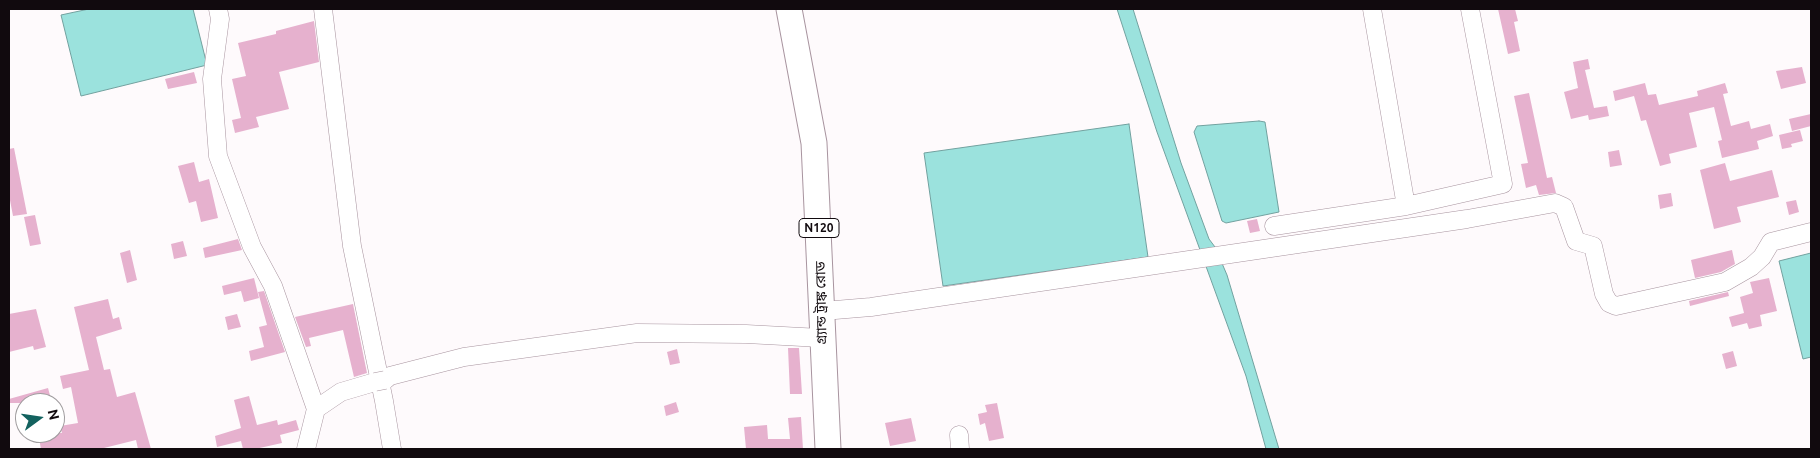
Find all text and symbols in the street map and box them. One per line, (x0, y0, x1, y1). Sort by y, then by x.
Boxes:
road number: N120 (799, 218, 839, 238)
street label: গ্র্যান্ড ট্রাঙ্ক রোড (812, 261, 830, 345)
north arrow (15, 393, 65, 443)
text: N (45, 408, 63, 422)

